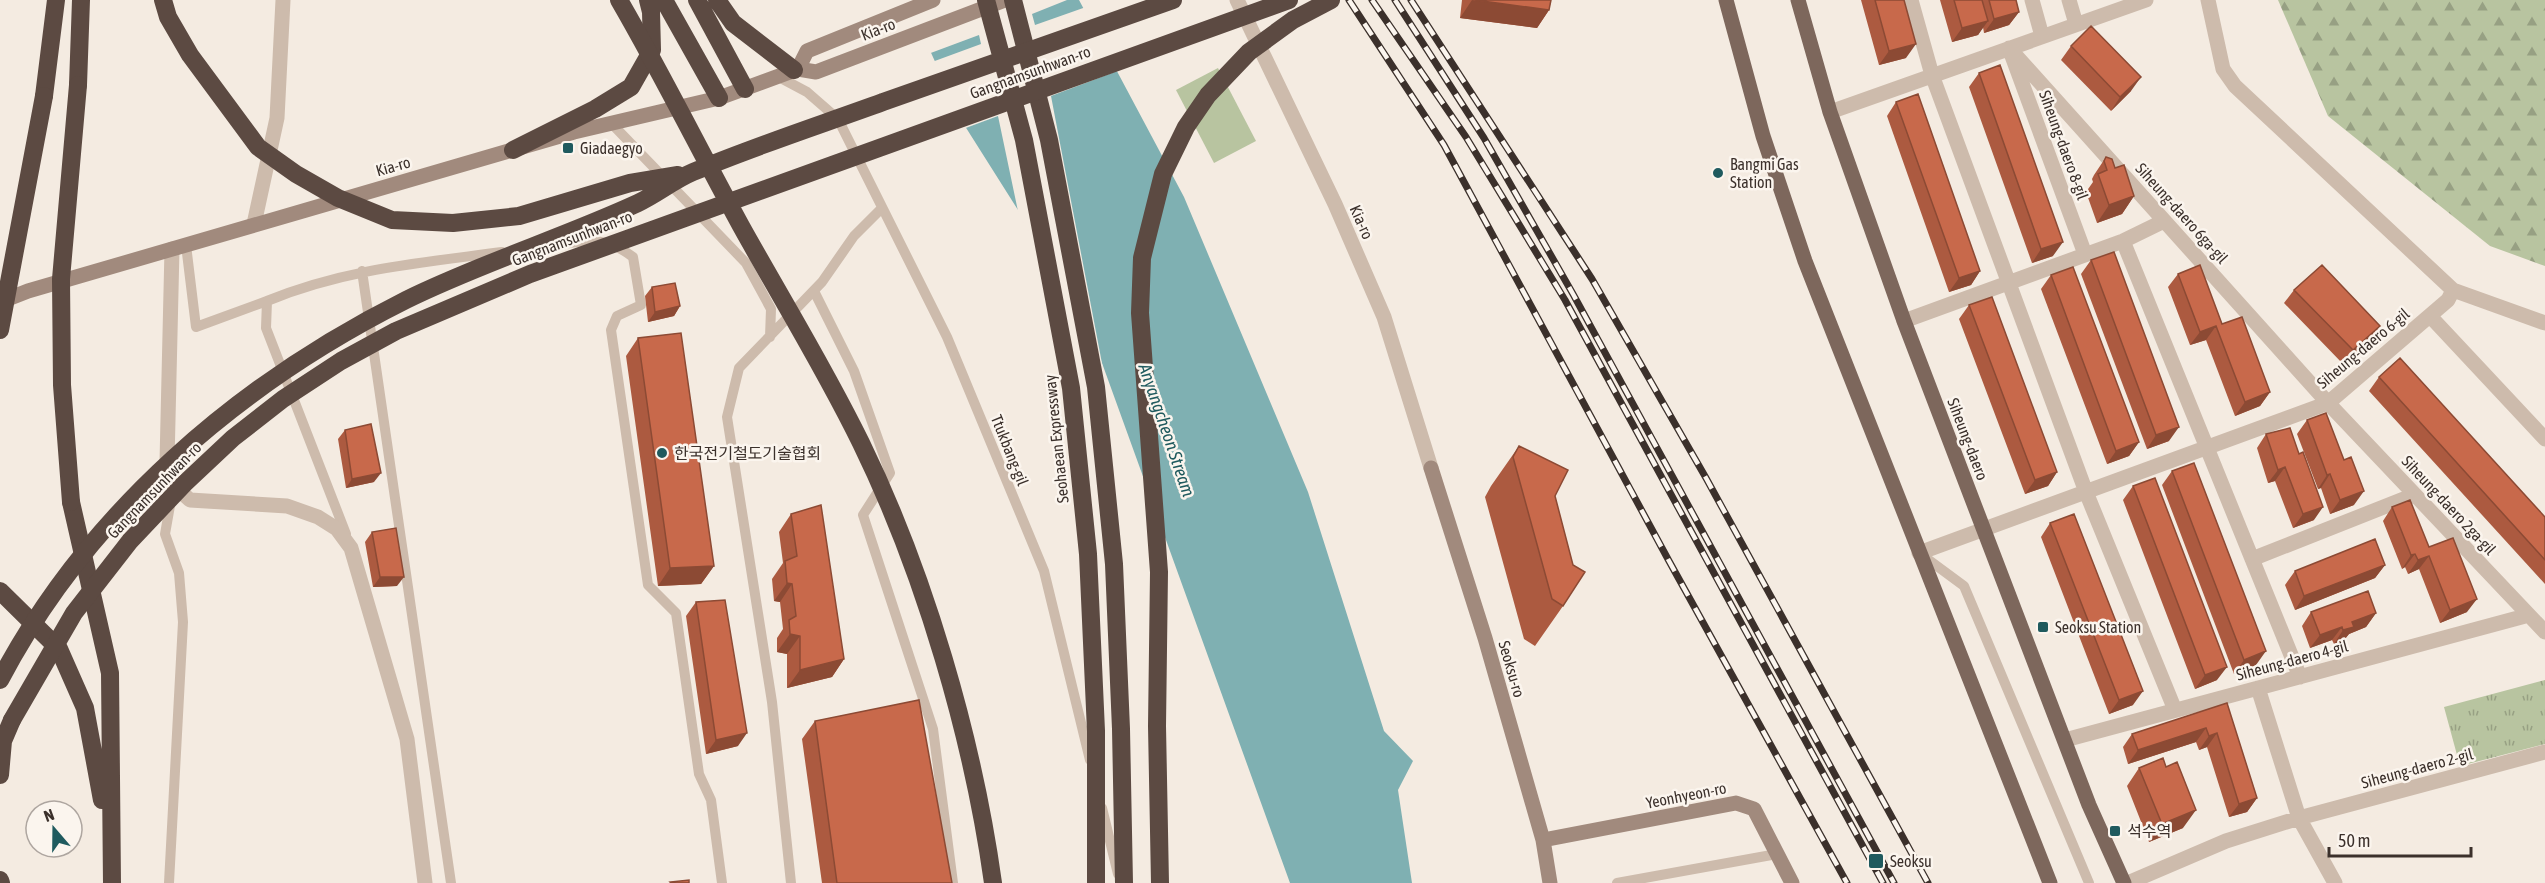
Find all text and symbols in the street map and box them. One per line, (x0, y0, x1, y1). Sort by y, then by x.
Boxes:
street label: Kia-ro (858, 14, 898, 44)
street label: Gangnamsunhwan-ro (967, 42, 1093, 103)
street label: Siheung-daero 8-gil (2035, 88, 2092, 203)
place label: Giadaegyo (580, 139, 643, 158)
marker: Giadaegyo (561, 141, 575, 155)
street label: Kia-ro (374, 152, 412, 180)
place label: Bangmi Gas Station (1730, 155, 1799, 191)
street label: Siheung-daero 6ga-gil (2131, 159, 2232, 268)
marker: Bangmi Gas Station (1711, 166, 1725, 180)
street label: Kia-ro (1347, 202, 1377, 242)
street label: Gangnamsunhwan-ro (509, 207, 635, 270)
street label: Siheung-daero 6-gil (2313, 304, 2414, 393)
water label: Anyangcheon Stream (1134, 360, 1200, 499)
street label: Seohaean Expressway (1040, 373, 1073, 504)
street label: Siheung-daero (1943, 395, 1992, 483)
street label: Ttukbang-gil (987, 412, 1033, 489)
street label: Gangnamsunhwan-ro (103, 438, 205, 543)
place label: 한국전기철도기술협회 (674, 444, 821, 462)
marker: 한국전기철도기술협회 (655, 446, 669, 460)
street label: Siheung-daero 2ga-gil (2398, 452, 2500, 559)
place label: Seoksu Station (2055, 618, 2141, 636)
marker: Seoksu Station (2036, 620, 2050, 634)
street label: Siheung-daero 4-gil (2234, 636, 2351, 685)
street label: Seoksu-ro (1495, 639, 1529, 699)
street label: Siheung-daero 2-gil (2359, 744, 2476, 793)
street label: Yeonhyeon-ro (1644, 778, 1728, 813)
north arrow (24, 799, 84, 859)
text: N (41, 805, 56, 825)
scale bar (2329, 820, 2472, 858)
place label: 석수역 (2127, 822, 2171, 840)
marker: 석수역 (2108, 824, 2122, 838)
text: 50 m (2338, 830, 2370, 851)
marker: Seoksu (1867, 852, 1885, 870)
place label: Seoksu (1890, 852, 1932, 870)

